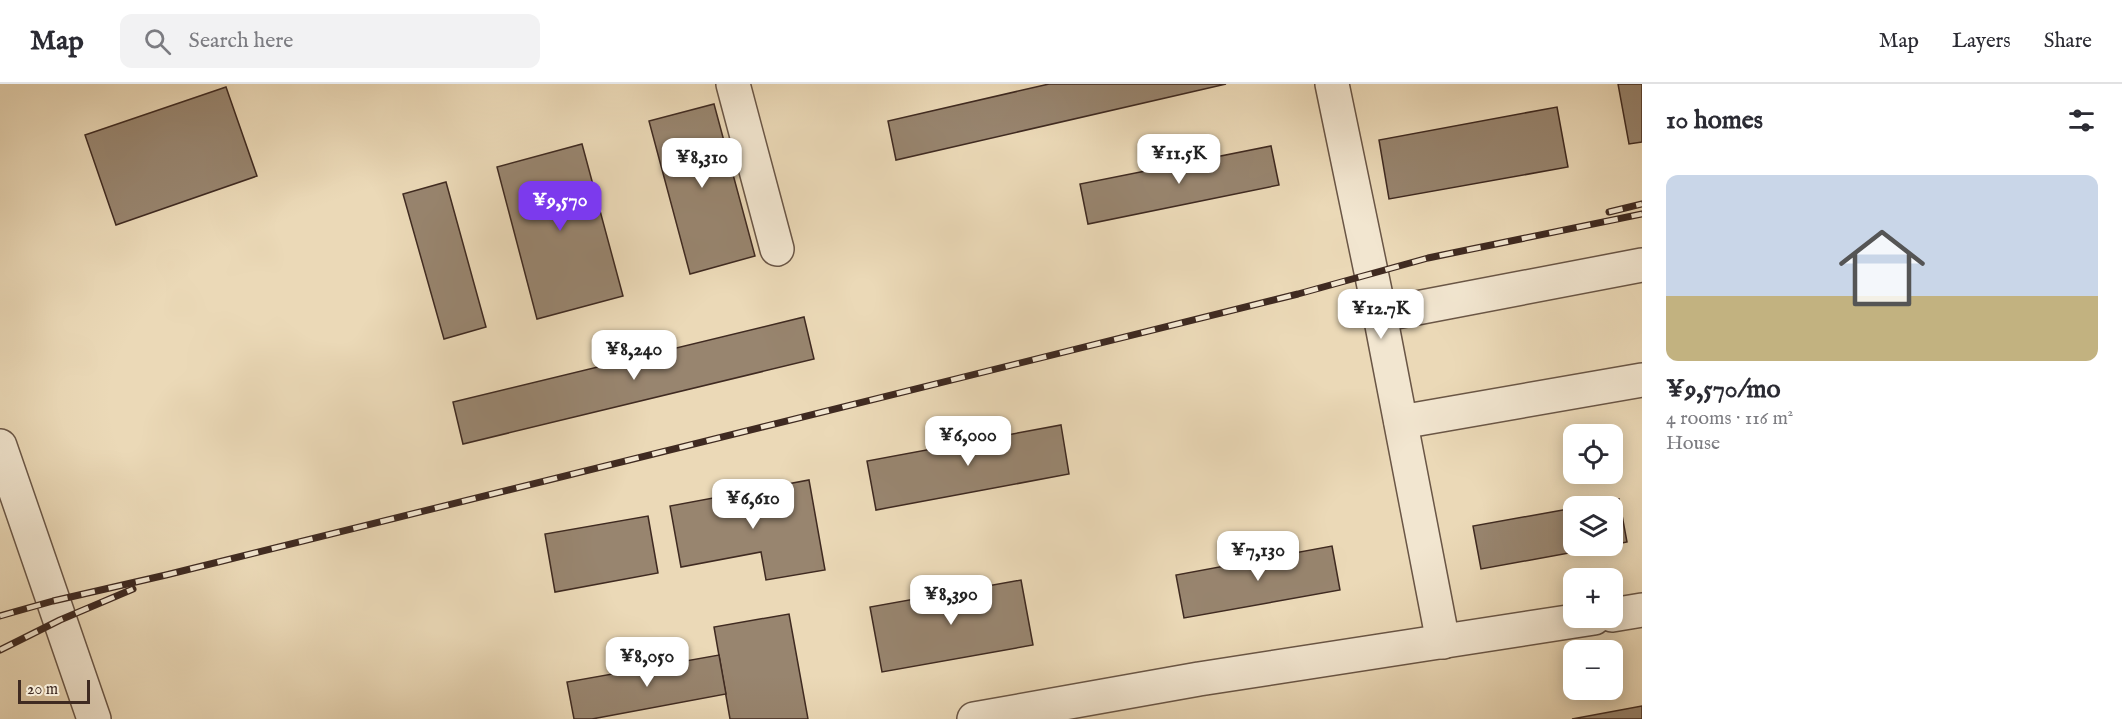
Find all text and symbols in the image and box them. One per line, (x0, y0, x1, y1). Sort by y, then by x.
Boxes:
search box (120, 14, 540, 68)
text: Map (30, 24, 84, 59)
icon: search (141, 25, 174, 58)
text: Search here (189, 27, 293, 55)
text: Map (1879, 28, 1919, 55)
text: Layers (1952, 28, 2011, 55)
text: Share (2044, 28, 2092, 55)
text: 10 homes (1666, 104, 1763, 137)
icon: filters (2065, 104, 2098, 137)
pin: ¥11.5K (1130, 134, 1228, 185)
pin: ¥8,310 (653, 138, 751, 189)
text: ¥11.5K (1151, 141, 1207, 166)
text: ¥8,310 (676, 145, 728, 170)
pin: ¥9,570 (511, 181, 609, 232)
text: ¥9,570 (532, 188, 588, 213)
icon: home (1828, 214, 1936, 322)
pin: ¥12.7K (1332, 289, 1430, 340)
text: ¥12.7K (1352, 296, 1410, 321)
pin: ¥8,240 (585, 330, 683, 381)
text: ¥8,240 (606, 337, 662, 362)
text: ¥9,570/mo (1666, 373, 1780, 406)
text: 4 rooms · 116 m² (1666, 406, 1793, 431)
pin: ¥6,000 (919, 416, 1017, 467)
text: ¥6,000 (939, 423, 997, 448)
map controls (1563, 424, 1623, 700)
button: locate (1563, 424, 1623, 484)
text: House (1666, 431, 1720, 456)
pin: ¥6,610 (704, 479, 802, 530)
text: ¥6,610 (726, 486, 780, 511)
button: layers (1563, 496, 1623, 556)
pin: ¥7,130 (1209, 531, 1307, 582)
text: ¥7,130 (1231, 538, 1285, 563)
button: + (1563, 568, 1623, 628)
pin: ¥8,390 (902, 575, 1000, 626)
text: ¥8,390 (924, 582, 978, 607)
pin: ¥8,050 (598, 637, 696, 688)
button: − (1563, 640, 1623, 700)
text: ¥8,050 (620, 644, 674, 669)
scale bar (18, 677, 90, 704)
text: 20 m (27, 680, 58, 700)

